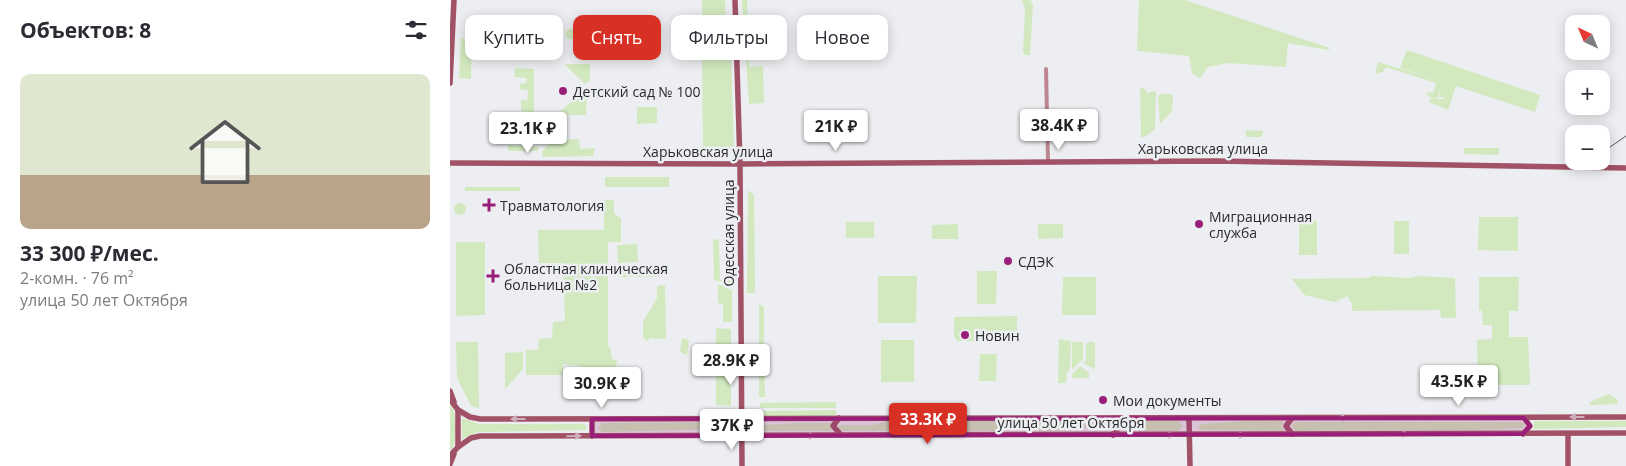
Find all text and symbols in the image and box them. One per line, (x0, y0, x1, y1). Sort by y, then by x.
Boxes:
chip: Купить (465, 15, 563, 60)
chip: Снять (573, 15, 661, 60)
chip: Фильтры (671, 15, 787, 60)
chip: Новое (797, 15, 888, 60)
north arrow (1565, 15, 1610, 60)
map controls (1565, 15, 1610, 170)
text: Объектов: 8 (20, 16, 151, 44)
icon: filters (402, 16, 430, 44)
button: + (1565, 70, 1610, 115)
place label: Детский сад № 100 (573, 82, 700, 101)
marker: Детский сад № 100 (557, 85, 569, 97)
icon: home (180, 107, 270, 197)
pin: 38.4K ₽ (1013, 108, 1105, 151)
pin: 21K ₽ (801, 110, 871, 152)
pin: 23.1K ₽ (482, 112, 574, 154)
text: 38.4K ₽ (1031, 114, 1087, 136)
text: 21K ₽ (815, 115, 857, 137)
text: 23.1K ₽ (500, 117, 556, 139)
button: − (1565, 125, 1610, 170)
street label: Харьковская улица (1138, 139, 1268, 158)
street label: Харьковская улица (643, 142, 773, 161)
street label: Одесская улица (719, 179, 738, 287)
place label: Травматология (500, 196, 604, 215)
marker: Травматология (482, 198, 496, 212)
place label: Миграционная служба (1209, 207, 1312, 242)
marker: Миграционная служба (1193, 218, 1205, 230)
text: 33 300 ₽/мес. (20, 239, 159, 267)
place label: СДЭК (1018, 252, 1054, 271)
marker: СДЭК (1002, 255, 1014, 267)
place label: Областная клиническая больница №2 (504, 259, 668, 294)
text: 2-комн. · 76 m² (20, 267, 134, 289)
marker: Областная клиническая больница №2 (486, 269, 500, 283)
text: улица 50 лет Октября (20, 289, 188, 311)
place label: Новин (975, 326, 1020, 345)
marker: Новин (959, 329, 971, 341)
pin: 28.9K ₽ (685, 344, 777, 386)
text: 28.9K ₽ (703, 349, 759, 371)
pin: 43.5K ₽ (1413, 364, 1505, 407)
pin: 30.9K ₽ (556, 366, 648, 409)
text: 43.5K ₽ (1431, 370, 1487, 392)
text: 30.9K ₽ (574, 372, 630, 394)
place label: Мои документы (1113, 391, 1222, 410)
marker: Мои документы (1097, 394, 1109, 406)
pin: 33.3K ₽ (882, 402, 974, 445)
pin: 37K ₽ (697, 408, 767, 451)
text: 33.3K ₽ (900, 408, 956, 430)
street label: улица 50 лет Октября (998, 413, 1144, 432)
one-way arrow (1569, 413, 1585, 421)
text: 37K ₽ (711, 414, 753, 436)
one-way arrow (1337, 414, 1353, 422)
one-way arrow (510, 415, 526, 423)
one-way arrow (1393, 430, 1409, 438)
one-way arrow (801, 431, 817, 439)
one-way arrow (1159, 431, 1175, 439)
one-way arrow (1230, 431, 1246, 439)
one-way arrow (566, 432, 582, 440)

